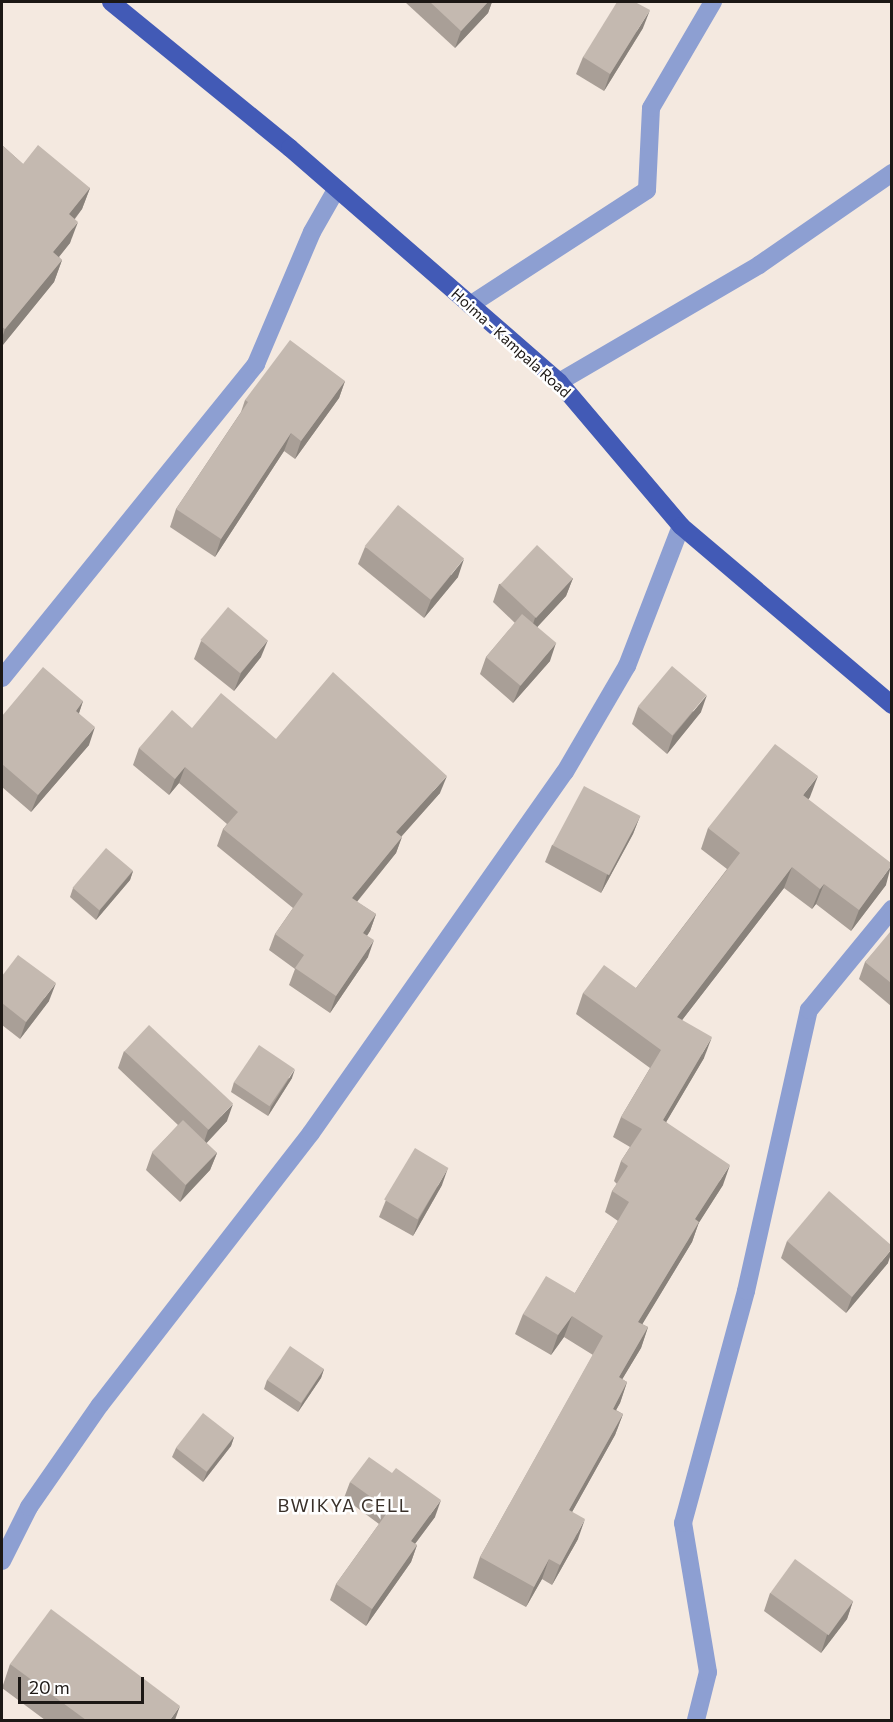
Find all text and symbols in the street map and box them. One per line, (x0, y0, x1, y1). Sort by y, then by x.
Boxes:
street label: Hoima - Kampala Road (448, 285, 574, 401)
district label: BWIKYA CELL (277, 1494, 411, 1516)
scale bar (21, 1665, 147, 1703)
text: 20 m (29, 1676, 70, 1698)

